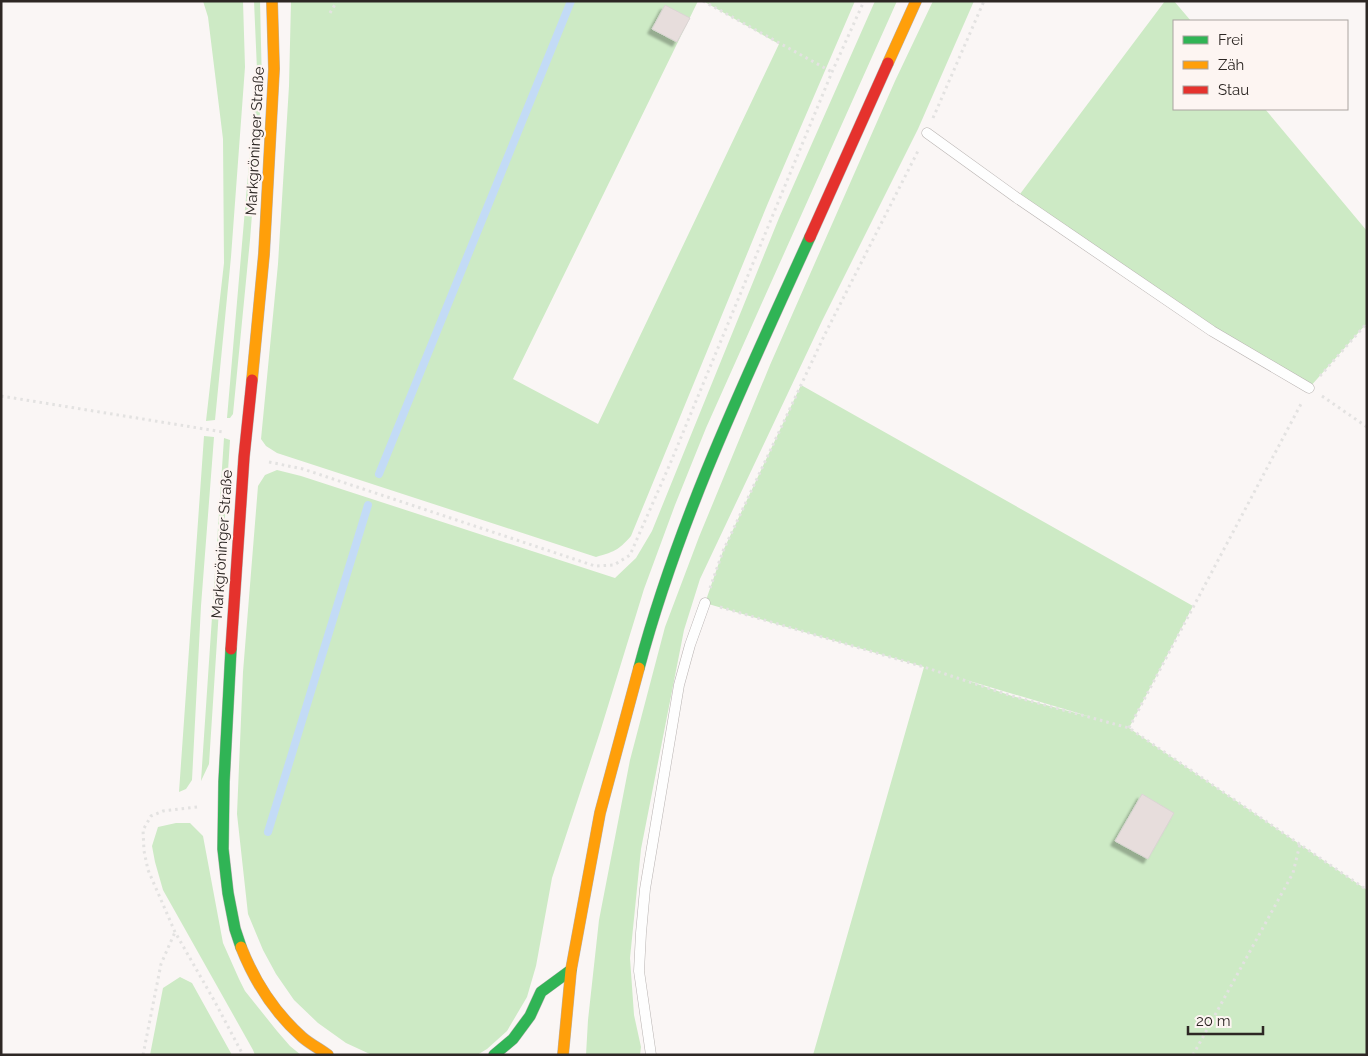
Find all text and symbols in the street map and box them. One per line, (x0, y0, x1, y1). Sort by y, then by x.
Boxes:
legend (1173, 20, 1348, 110)
text: Frei (1218, 31, 1243, 49)
text: Zäh (1218, 56, 1244, 74)
street label: Markgröninger Straße (242, 66, 268, 216)
text: Stau (1218, 81, 1249, 99)
street label: Markgröninger Straße (208, 469, 236, 619)
scale bar (1188, 1004, 1263, 1036)
text: 20 m (1196, 1012, 1231, 1030)

